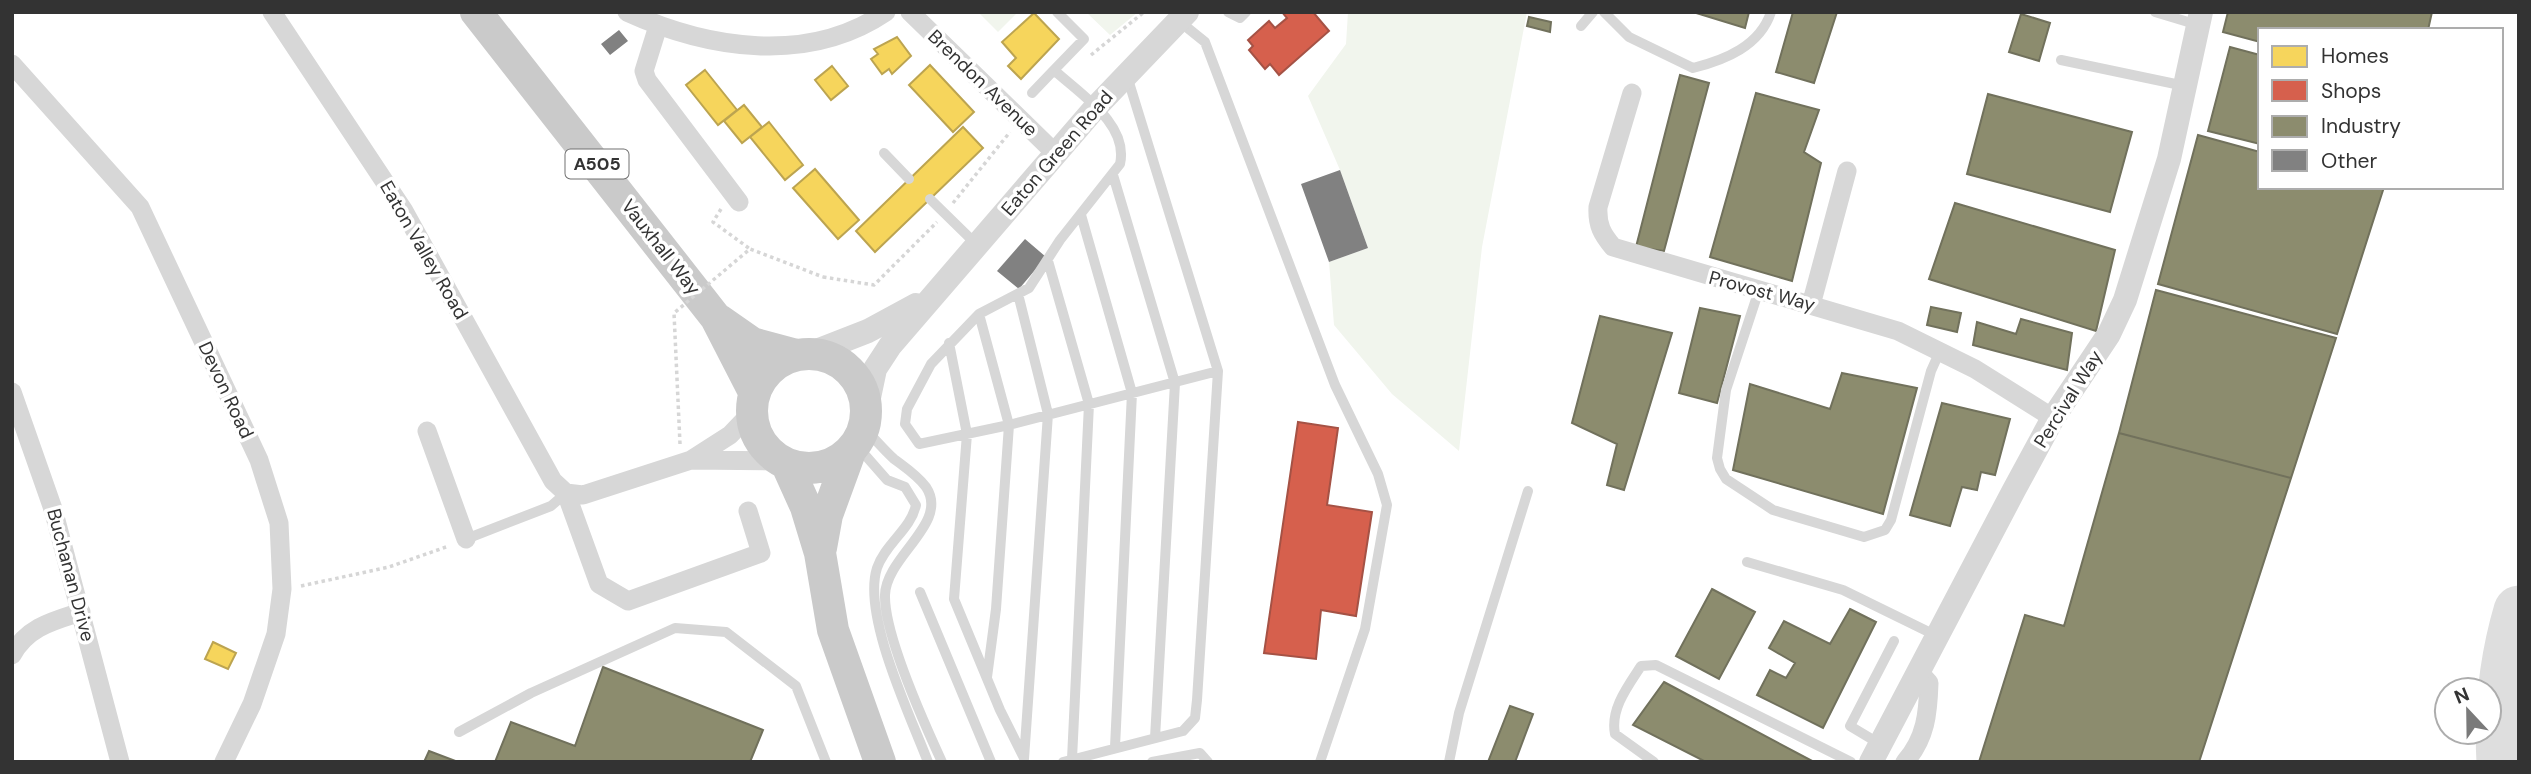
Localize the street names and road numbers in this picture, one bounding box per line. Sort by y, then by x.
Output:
street label: Brendon Avenue [923,24,1043,142]
street label: Eaton Green Road [996,85,1118,221]
road number: A505 [566,149,628,178]
street label: Eaton Valley Road [374,176,474,324]
street label: Vauxhall Way [616,194,707,300]
street label: Provost Way [1706,265,1818,317]
street label: Devon Road [193,337,259,443]
street label: Percival Way [2028,345,2108,453]
street label: Buchanan Drive [41,506,101,644]

